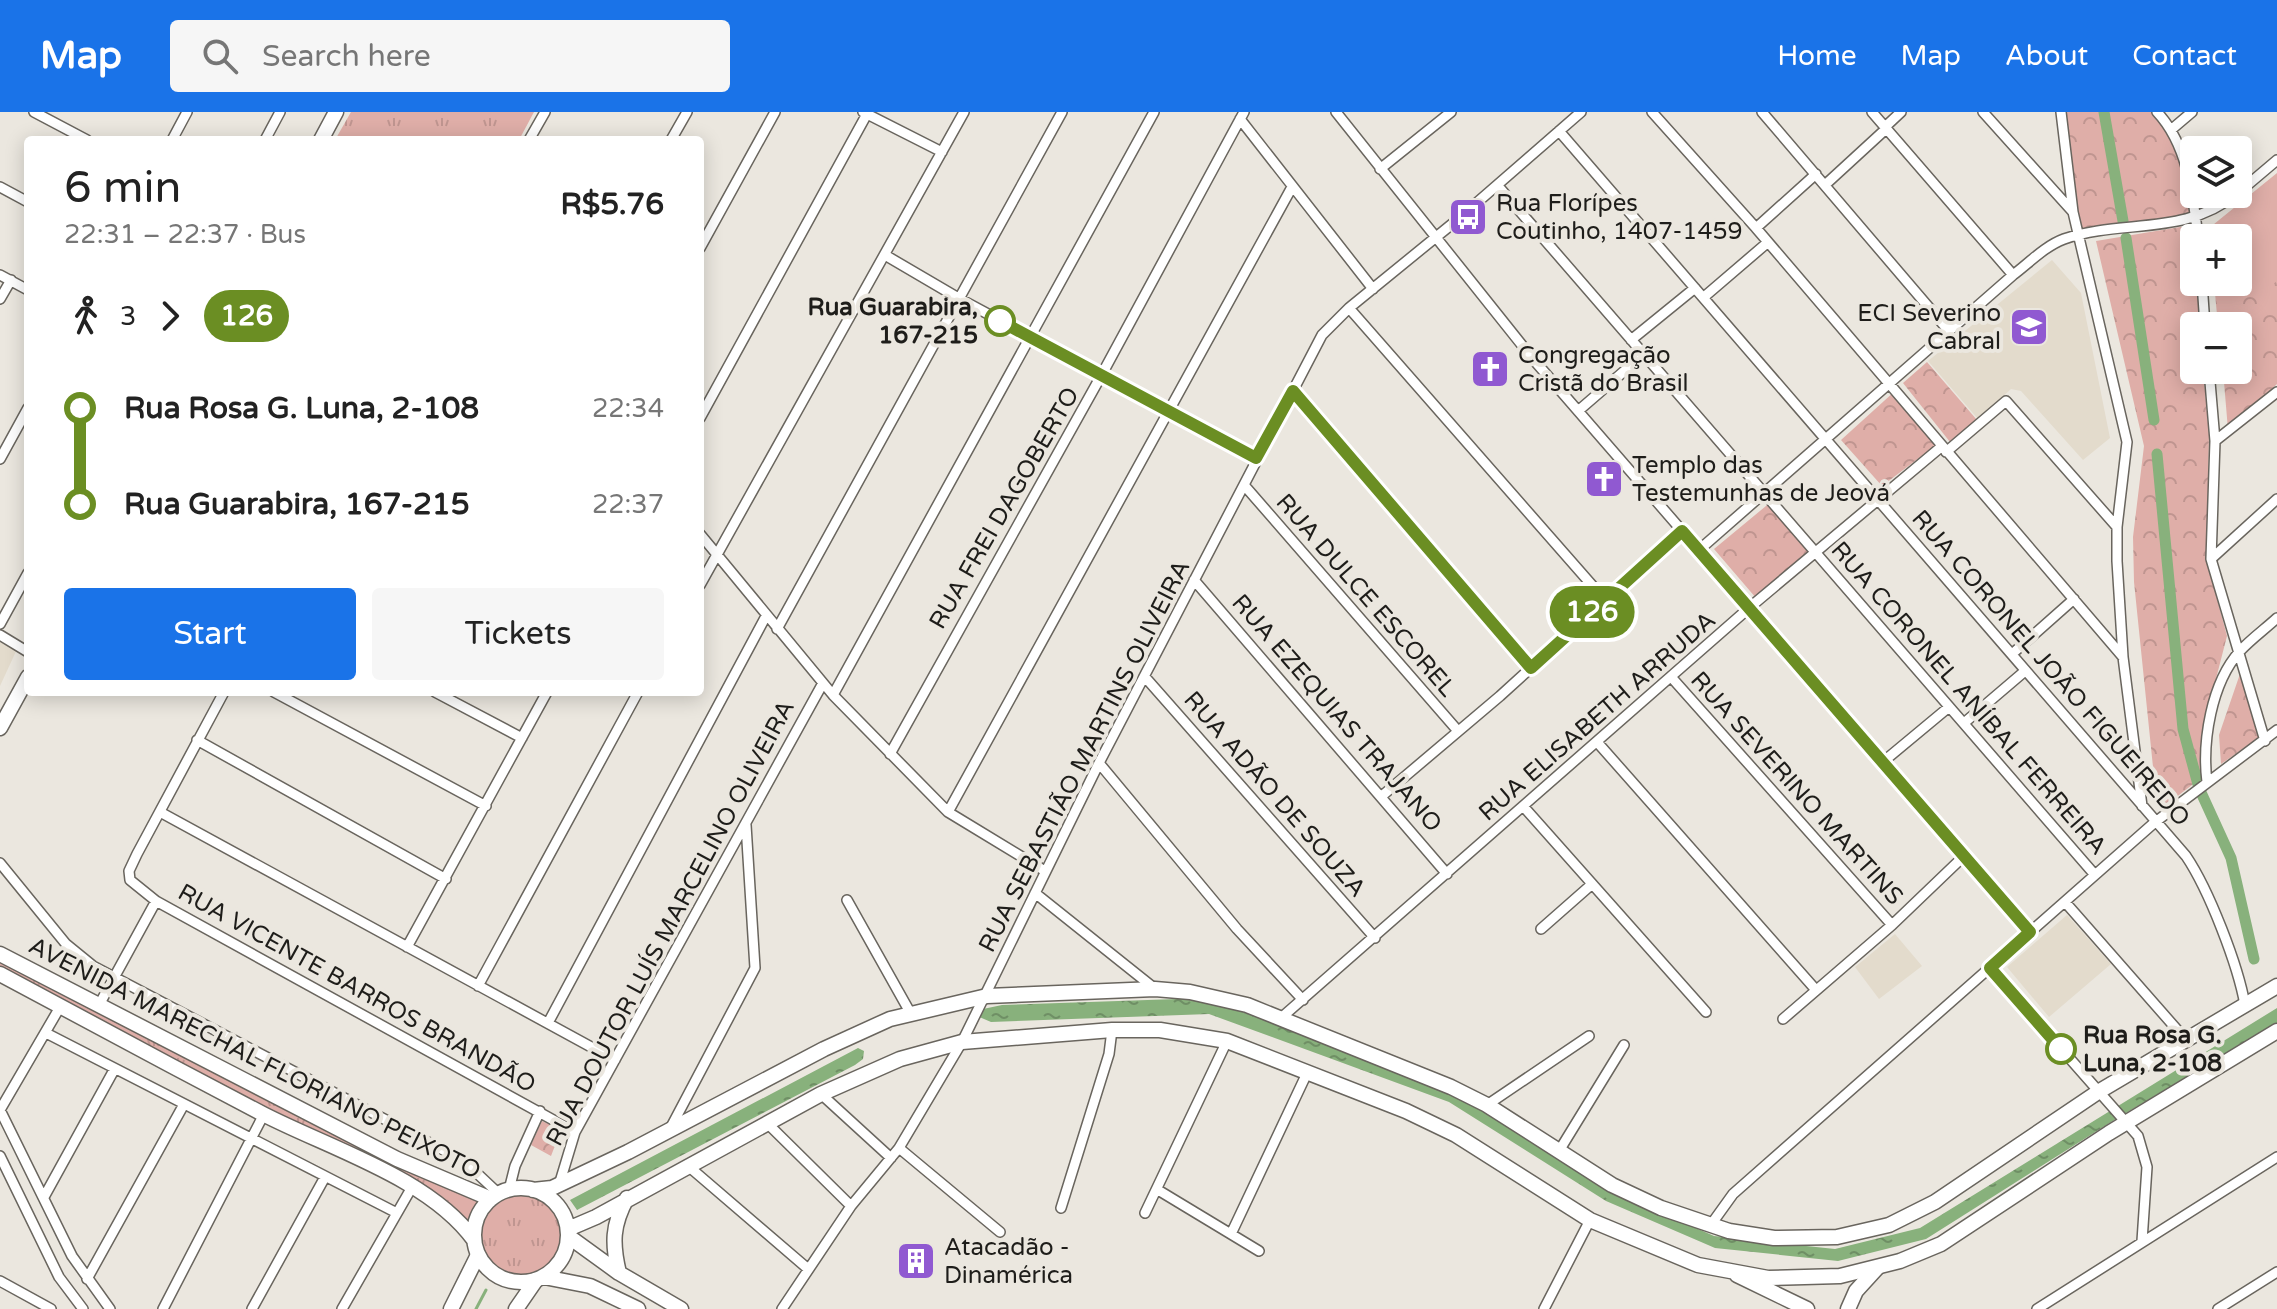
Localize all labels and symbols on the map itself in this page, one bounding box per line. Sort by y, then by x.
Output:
place label: Rua Florípes Coutinho, 1407-1459 [1496,189,1743,246]
bus stop icon: Rua Florípes Coutinho, 1407-1459 [1447,196,1489,238]
place label: Rua Guarabira, 167-215 [808,293,978,350]
place label: ECI Severino Cabral [1857,299,2001,356]
marker: Rua Guarabira, 167-215 [985,306,1015,336]
school or university icon: ECI Severino Cabral [2008,306,2050,348]
place label: Congregação Cristã do Brasil [1518,341,1689,398]
church icon: Congregação Cristã do Brasil [1469,348,1511,390]
street label: RUA FREI DAGOBERTO [923,382,1086,634]
place label: Templo das Testemunhas de Jeová [1632,451,1890,508]
church icon: Templo das Testemunhas de Jeová [1583,458,1625,500]
street label: RUA DULCE ESCOREL [1270,488,1462,703]
street label: RUA CORONEL JOÃO FIGUEIREDO [1905,504,2196,832]
street label: RUA CORONEL ANÍBAL FERREIRA [1825,535,2113,861]
street label: RUA SEBASTIÃO MARTINS OLIVEIRA [973,555,1196,957]
line badge: 126 [1546,586,1638,638]
street label: RUA EZEQUIAS TRAJANO [1225,588,1448,838]
street label: RUA ELISABETH ARRUDA [1473,606,1722,827]
street label: RUA SEVERINO MARTINS [1684,666,1909,911]
street label: RUA ADÃO DE SOUZA [1177,686,1372,903]
street label: RUA DOUTOR LUÍS MARCELINO OLIVEIRA [539,695,801,1151]
street label: RUA VICENTE BARROS BRANDÃO [173,878,541,1099]
street label: AVENIDA MARECHAL FLORIANO PEIXOTO [24,931,486,1186]
place label: Rua Rosa G. Luna, 2-108 [2083,1021,2222,1078]
marker: Rua Rosa G. Luna, 2-108 [2046,1034,2076,1064]
place label: Atacadão - Dinamérica [944,1233,1073,1290]
building icon: Atacadão - Dinamérica [895,1240,937,1282]

